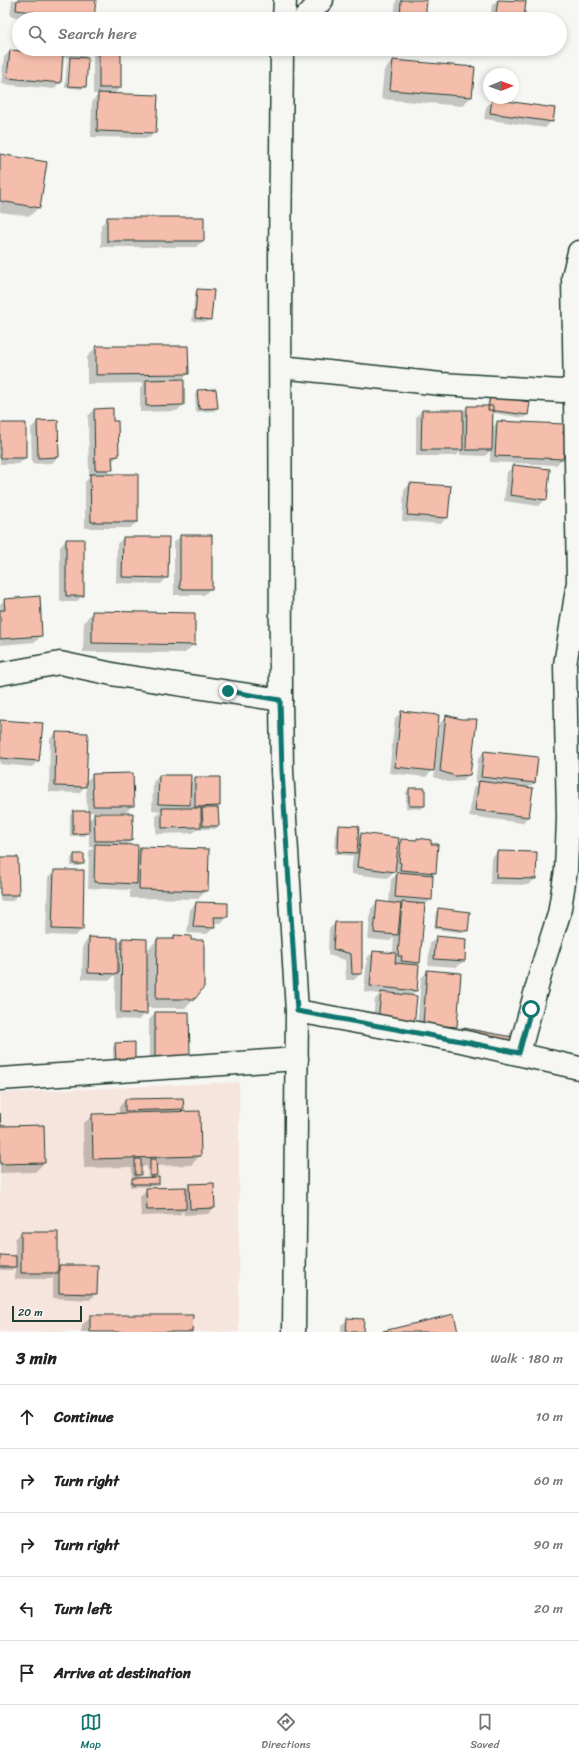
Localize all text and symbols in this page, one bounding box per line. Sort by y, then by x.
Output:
search box [12,12,567,56]
text: Search here [58,21,137,47]
icon: search [26,23,48,45]
north arrow [483,68,519,104]
route end [219,682,237,700]
route start [522,1000,540,1018]
text: 20 m [18,1303,43,1322]
scale bar [12,1304,82,1323]
text: 3 min [16,1343,57,1373]
text: Walk · 180 m [491,1347,563,1370]
text: Continue [54,1404,114,1430]
text: 10 m [536,1405,563,1428]
icon: ahead [16,1406,38,1428]
text: Turn right [54,1468,119,1494]
text: 60 m [534,1469,563,1492]
icon: right [16,1470,38,1492]
text: Turn right [54,1532,119,1558]
text: 90 m [533,1533,563,1556]
icon: right [16,1534,38,1556]
text: Turn left [54,1596,112,1622]
text: 20 m [534,1597,563,1620]
icon: left [16,1598,38,1620]
text: Arrive at destination [54,1660,191,1686]
icon: arrive [16,1662,38,1684]
tab: Map [80,1711,102,1754]
tab: Directions [261,1711,311,1754]
tab: Saved [470,1711,499,1754]

